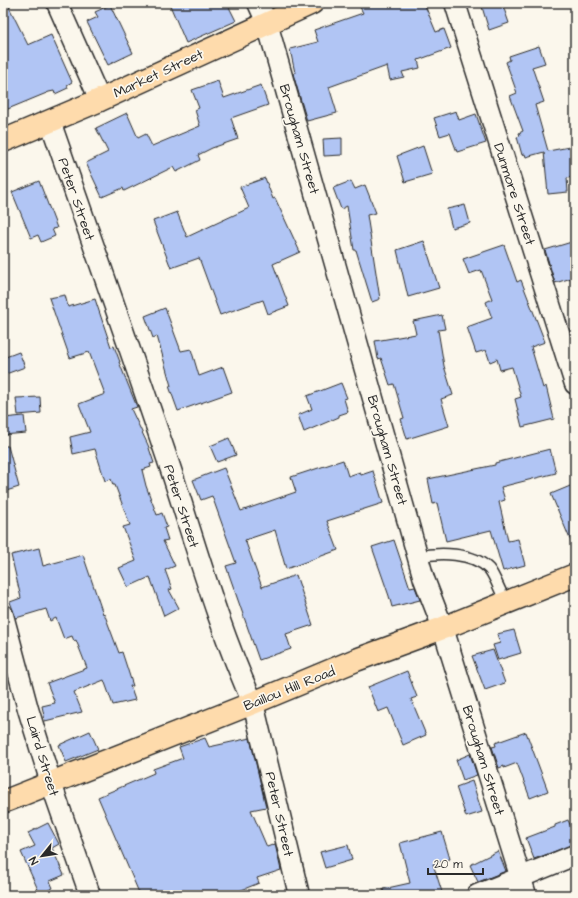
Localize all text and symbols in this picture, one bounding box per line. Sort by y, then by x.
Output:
street label: Market Street [110,44,207,103]
street label: Brougham Street [274,82,324,197]
street label: Dunmore Street [488,141,540,248]
street label: Peter Street [53,155,100,244]
street label: Brougham Street [362,393,412,508]
street label: Peter Street [158,462,204,551]
street label: Baillou Hill Road [241,661,338,716]
street label: Brougham Street [457,703,509,818]
street label: Laird Street [20,714,64,799]
street label: Peter Street [260,770,299,859]
north arrow [22,836,62,876]
scale bar [428,850,483,876]
text: N [26,854,42,867]
text: 20 m [434,856,463,873]

